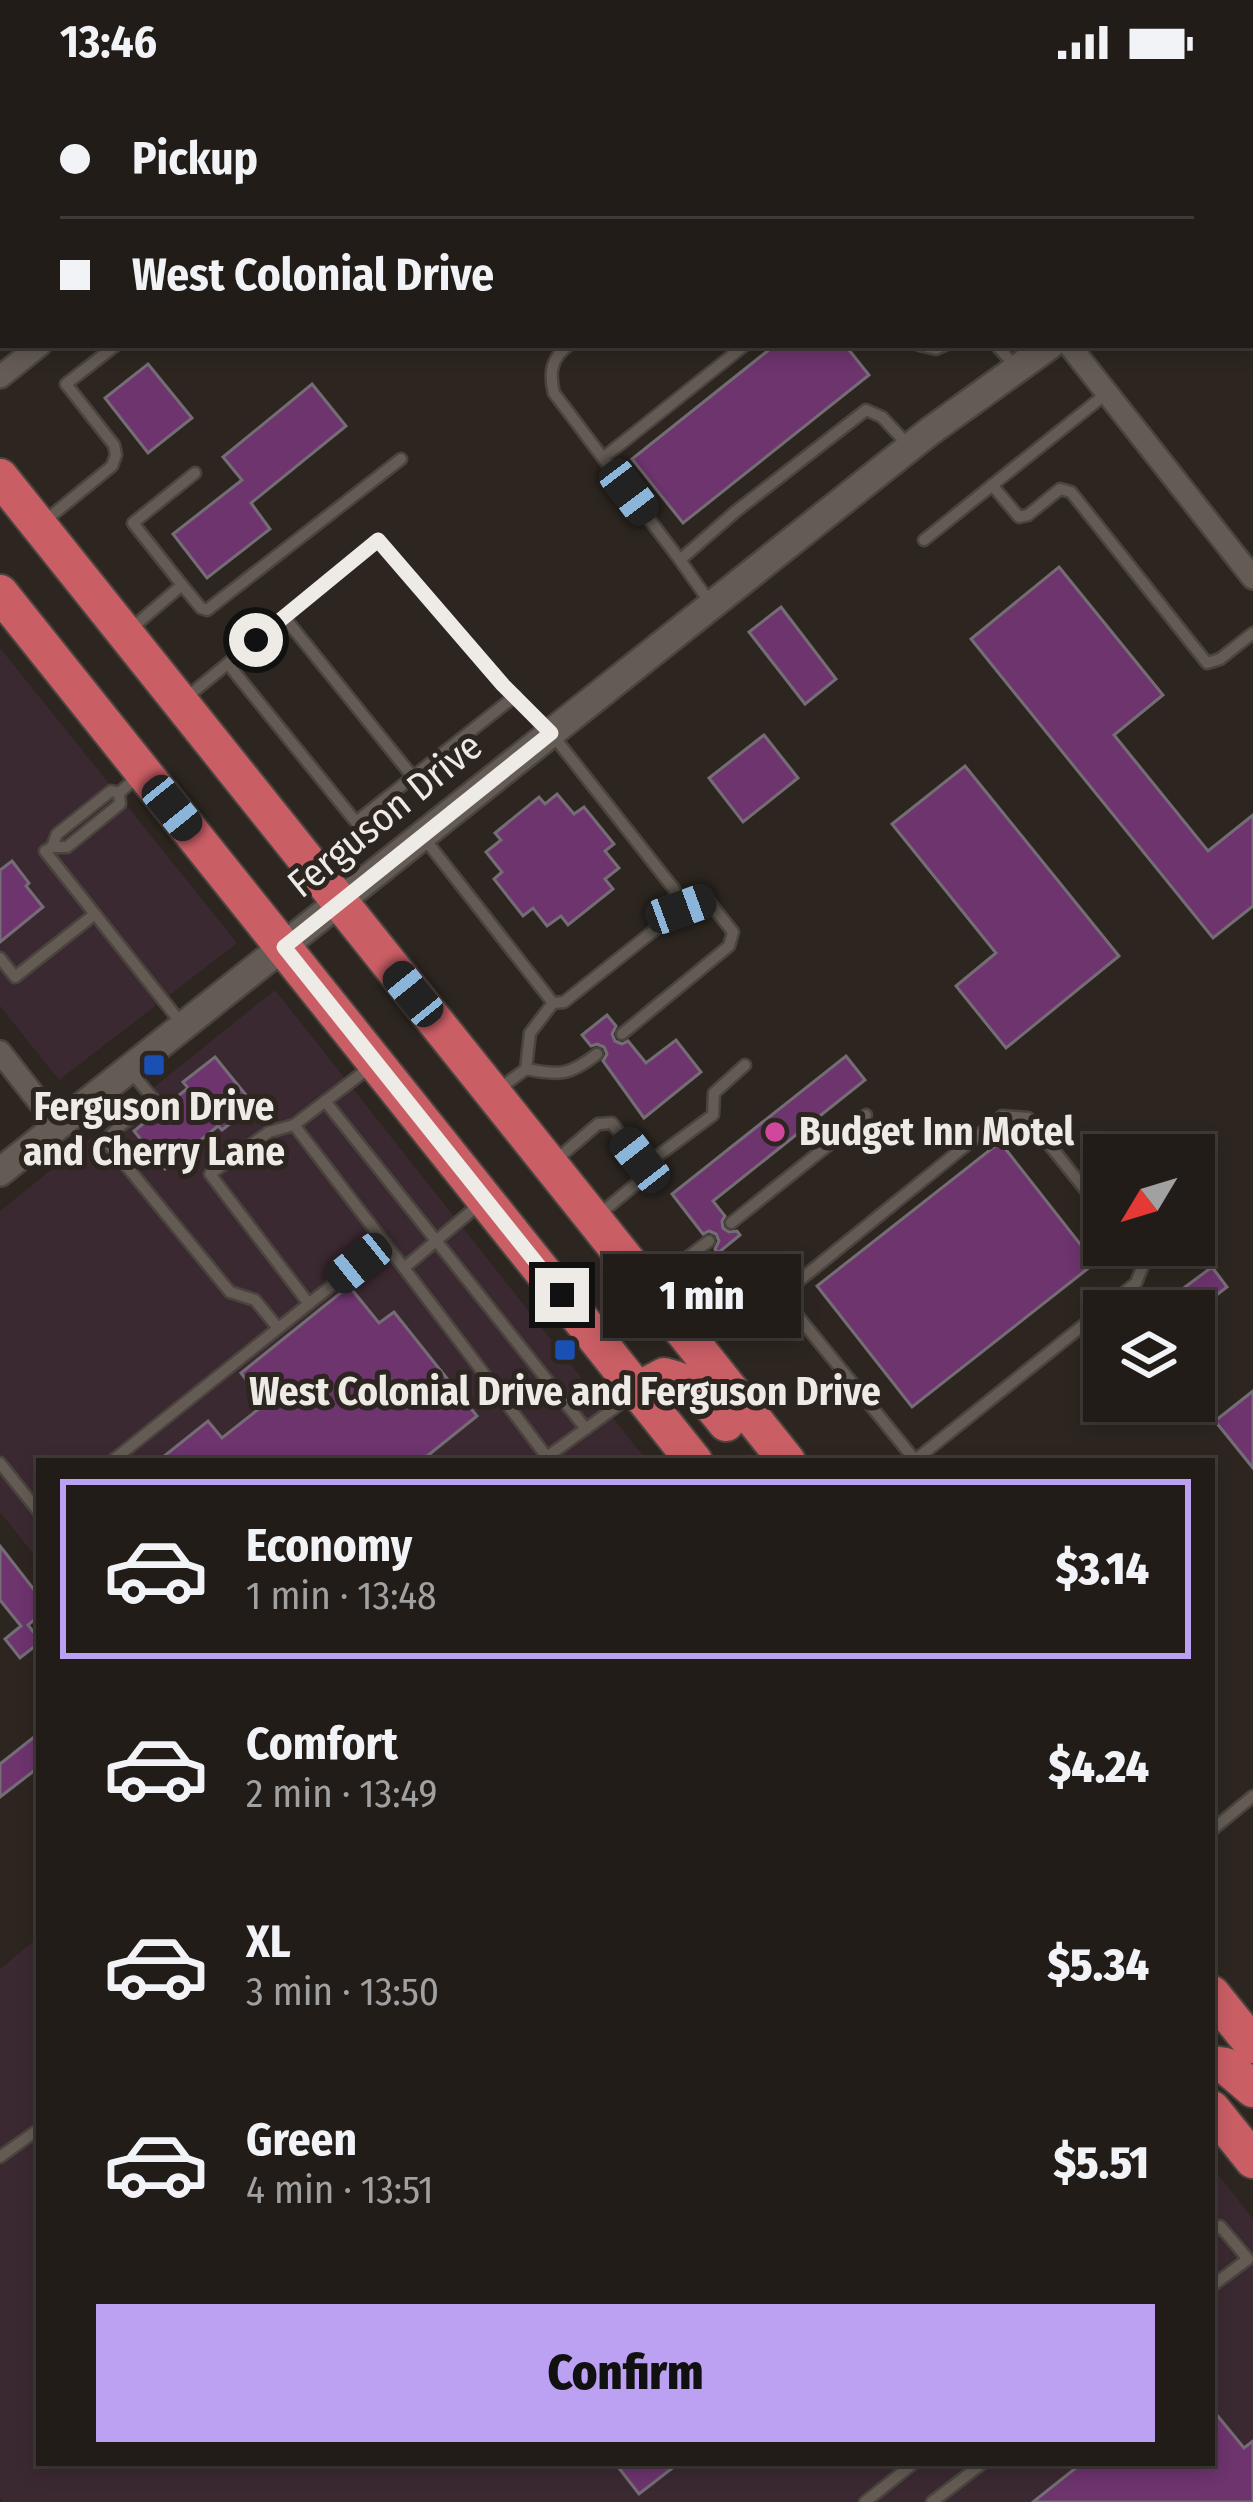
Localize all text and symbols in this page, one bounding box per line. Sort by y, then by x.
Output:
text: 13:46 [60,15,157,69]
text: Pickup [132,132,258,186]
text: West Colonial Drive [132,248,494,302]
car [593,452,665,532]
route start [229,613,283,667]
street label: Ferguson Drive [279,723,491,907]
car [135,769,209,847]
car [641,880,721,938]
car [376,955,450,1033]
marker: Ferguson Drive and Cherry Lane [141,1052,167,1078]
place label: Ferguson Drive and Cherry Lane [23,1084,285,1175]
place label: Budget Inn Motel [799,1109,1075,1155]
marker: Budget Inn Motel [762,1119,788,1145]
car [604,1121,676,1199]
north arrow [1083,1134,1215,1266]
map controls [1083,1134,1215,1422]
car [320,1226,398,1300]
callout: 1 min [604,1253,802,1337]
route end [535,1268,589,1322]
text: 1 min [660,1273,744,1319]
button: layers [1083,1290,1215,1422]
marker: West Colonial Drive and Ferguson Drive [552,1337,578,1363]
place label: West Colonial Drive and Ferguson Drive [249,1369,881,1415]
icon: car [102,1515,210,1623]
text: Economy [246,1519,412,1573]
text: $3.14 [1056,1542,1149,1596]
text: 1 min · 13:48 [246,1573,437,1619]
icon: car [102,1713,210,1821]
text: Comfort [246,1717,398,1771]
text: $4.24 [1048,1740,1149,1794]
text: 2 min · 13:49 [246,1771,437,1817]
icon: car [102,1911,210,2019]
text: XL [246,1915,291,1969]
text: $5.34 [1047,1938,1149,1992]
text: 3 min · 13:50 [246,1969,439,2015]
icon: car [102,2109,210,2217]
text: Green [246,2113,357,2167]
text: $5.51 [1053,2136,1149,2190]
text: 4 min · 13:51 [246,2167,433,2213]
button: Confirm [96,2304,1155,2442]

